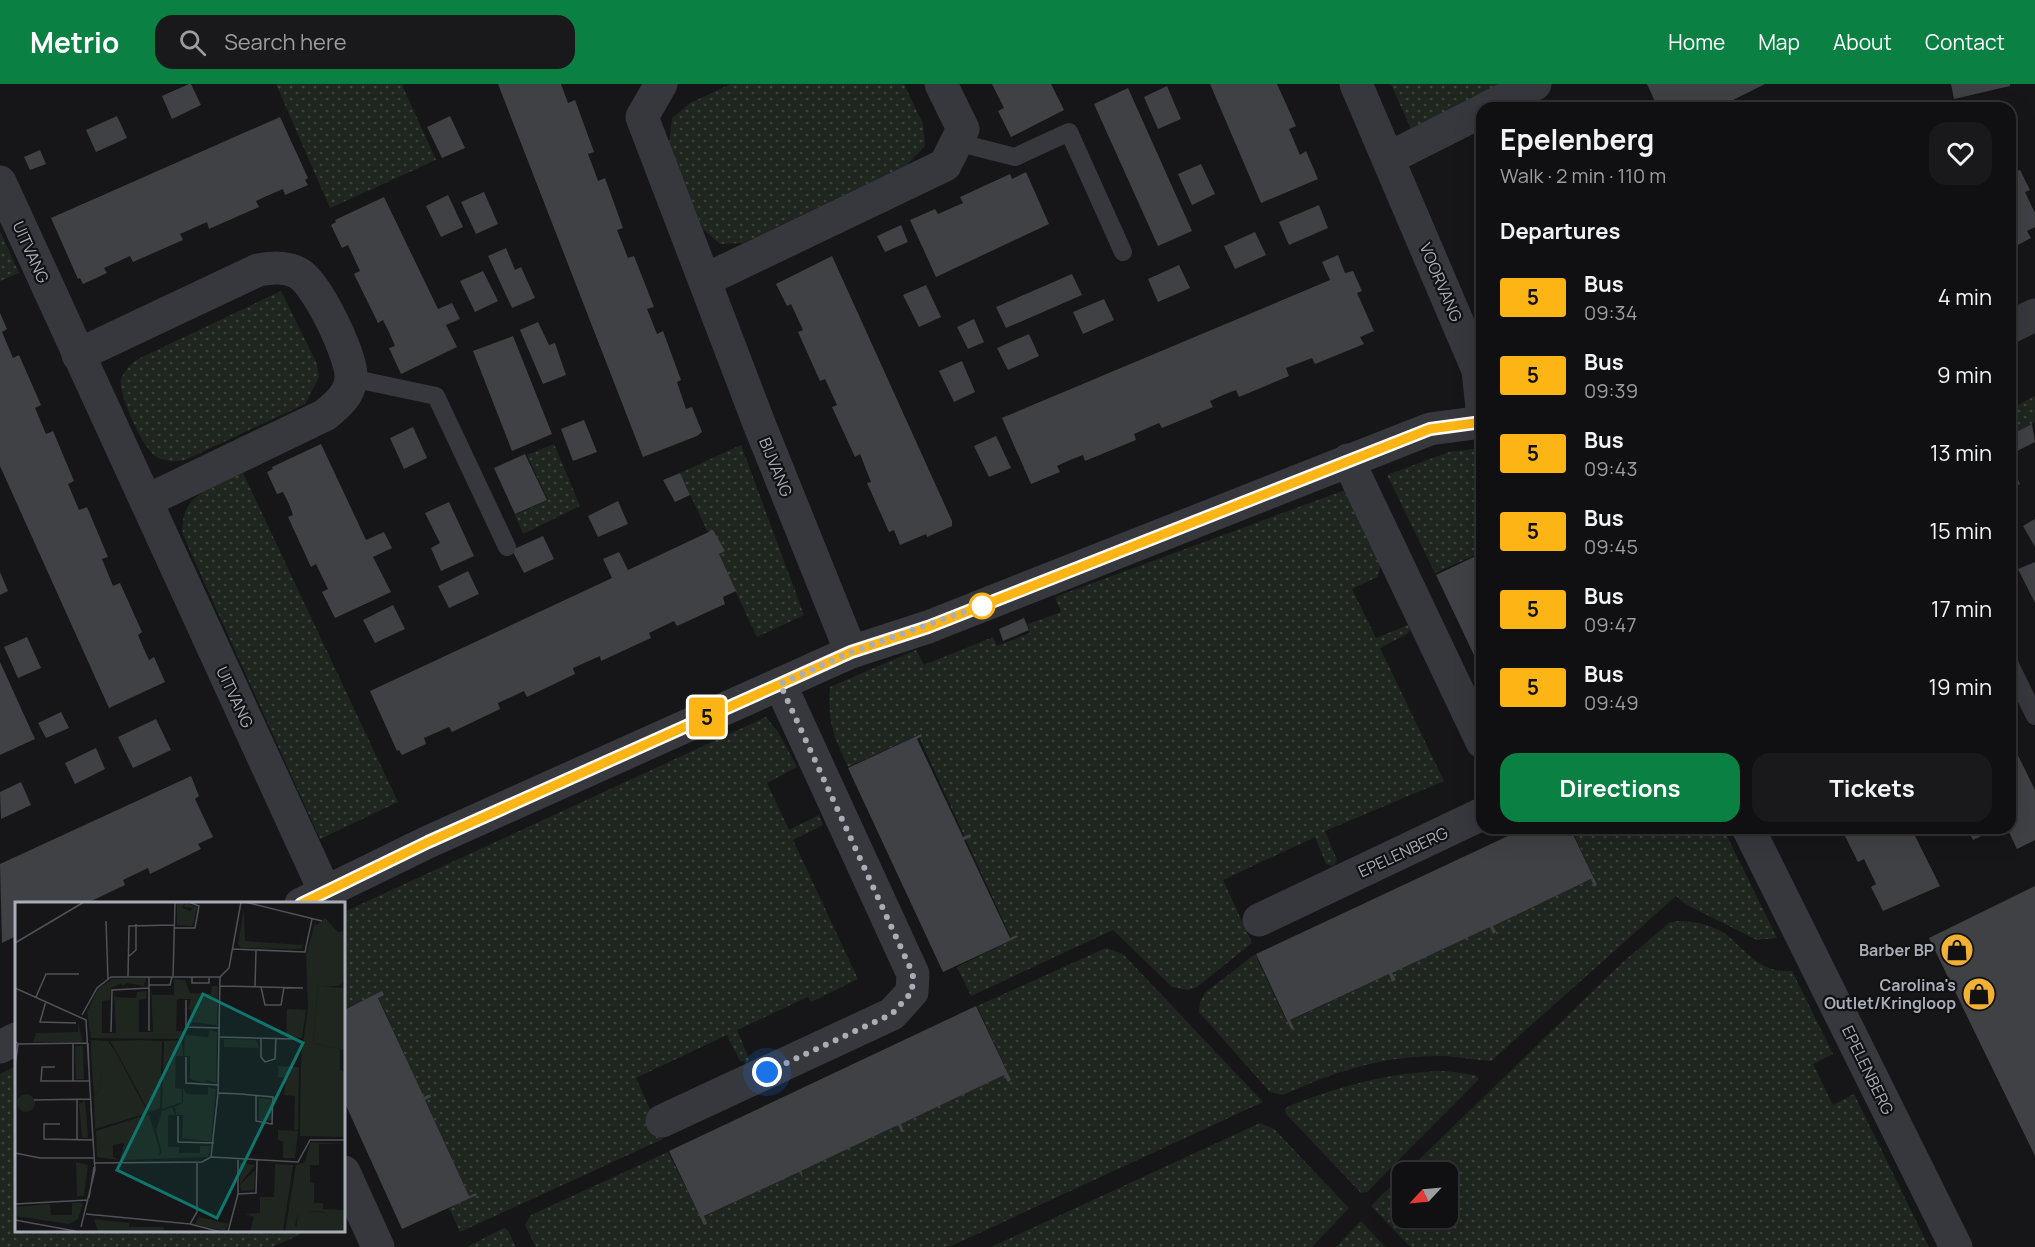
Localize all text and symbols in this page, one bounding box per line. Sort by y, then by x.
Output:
search box [155,15,575,69]
text: Metrio [30,23,119,61]
icon: search [176,26,209,59]
text: Search here [224,27,347,57]
text: Home [1668,28,1725,56]
text: Map [1758,28,1800,56]
text: About [1833,28,1892,56]
text: Contact [1925,28,2005,56]
text: Epelenberg [1500,120,1654,158]
button: heart [1929,122,1992,185]
text: Walk · 2 min · 110 m [1500,162,1666,189]
text: Departures [1500,216,1620,246]
street label: UITVANG [8,218,54,286]
street label: VOORVANG [1415,239,1467,325]
text: Bus [1584,269,1624,299]
text: 4 min [1938,282,1992,312]
text: 5 [1527,283,1539,311]
text: 09:34 [1584,299,1637,326]
text: Bus [1584,347,1624,377]
text: 9 min [1937,360,1992,390]
text: 5 [1527,361,1539,389]
text: 09:39 [1584,377,1638,404]
text: Bus [1584,425,1624,455]
street label: BIJVANG [754,434,798,500]
text: 13 min [1930,438,1992,468]
text: 5 [1527,439,1539,467]
text: 09:43 [1584,455,1637,482]
text: Bus [1584,503,1624,533]
text: 15 min [1929,516,1992,546]
text: 5 [1527,517,1539,545]
text: 09:45 [1584,533,1638,560]
text: Bus [1584,581,1624,611]
unlabelled marker [969,593,995,619]
text: 17 min [1931,594,1992,624]
text: 5 [1527,595,1539,623]
text: 09:47 [1584,611,1636,638]
text: Bus [1584,659,1624,689]
street label: UITVANG [211,663,259,731]
text: 19 min [1929,672,1992,702]
text: 5 [1527,673,1539,701]
text: 09:49 [1584,689,1639,716]
line badge: 5 [688,698,726,736]
text: 5 [701,703,713,731]
button: Directions [1500,753,1740,822]
button: Tickets [1752,753,1992,822]
street label: EPELENBERG [1355,822,1451,882]
inset map [15,902,345,1232]
shop icon: Barber BP [1939,932,1975,968]
place label: Barber BP [1859,939,1934,961]
place label: Carolina's Outlet/Kringloop [1824,974,1956,1014]
shop icon: Carolina's Outlet/Kringloop [1961,976,1997,1012]
street label: EPELENBERG [1837,1022,1899,1118]
your location [752,1057,782,1087]
north arrow [1392,1162,1458,1228]
map controls [1392,1162,1458,1228]

